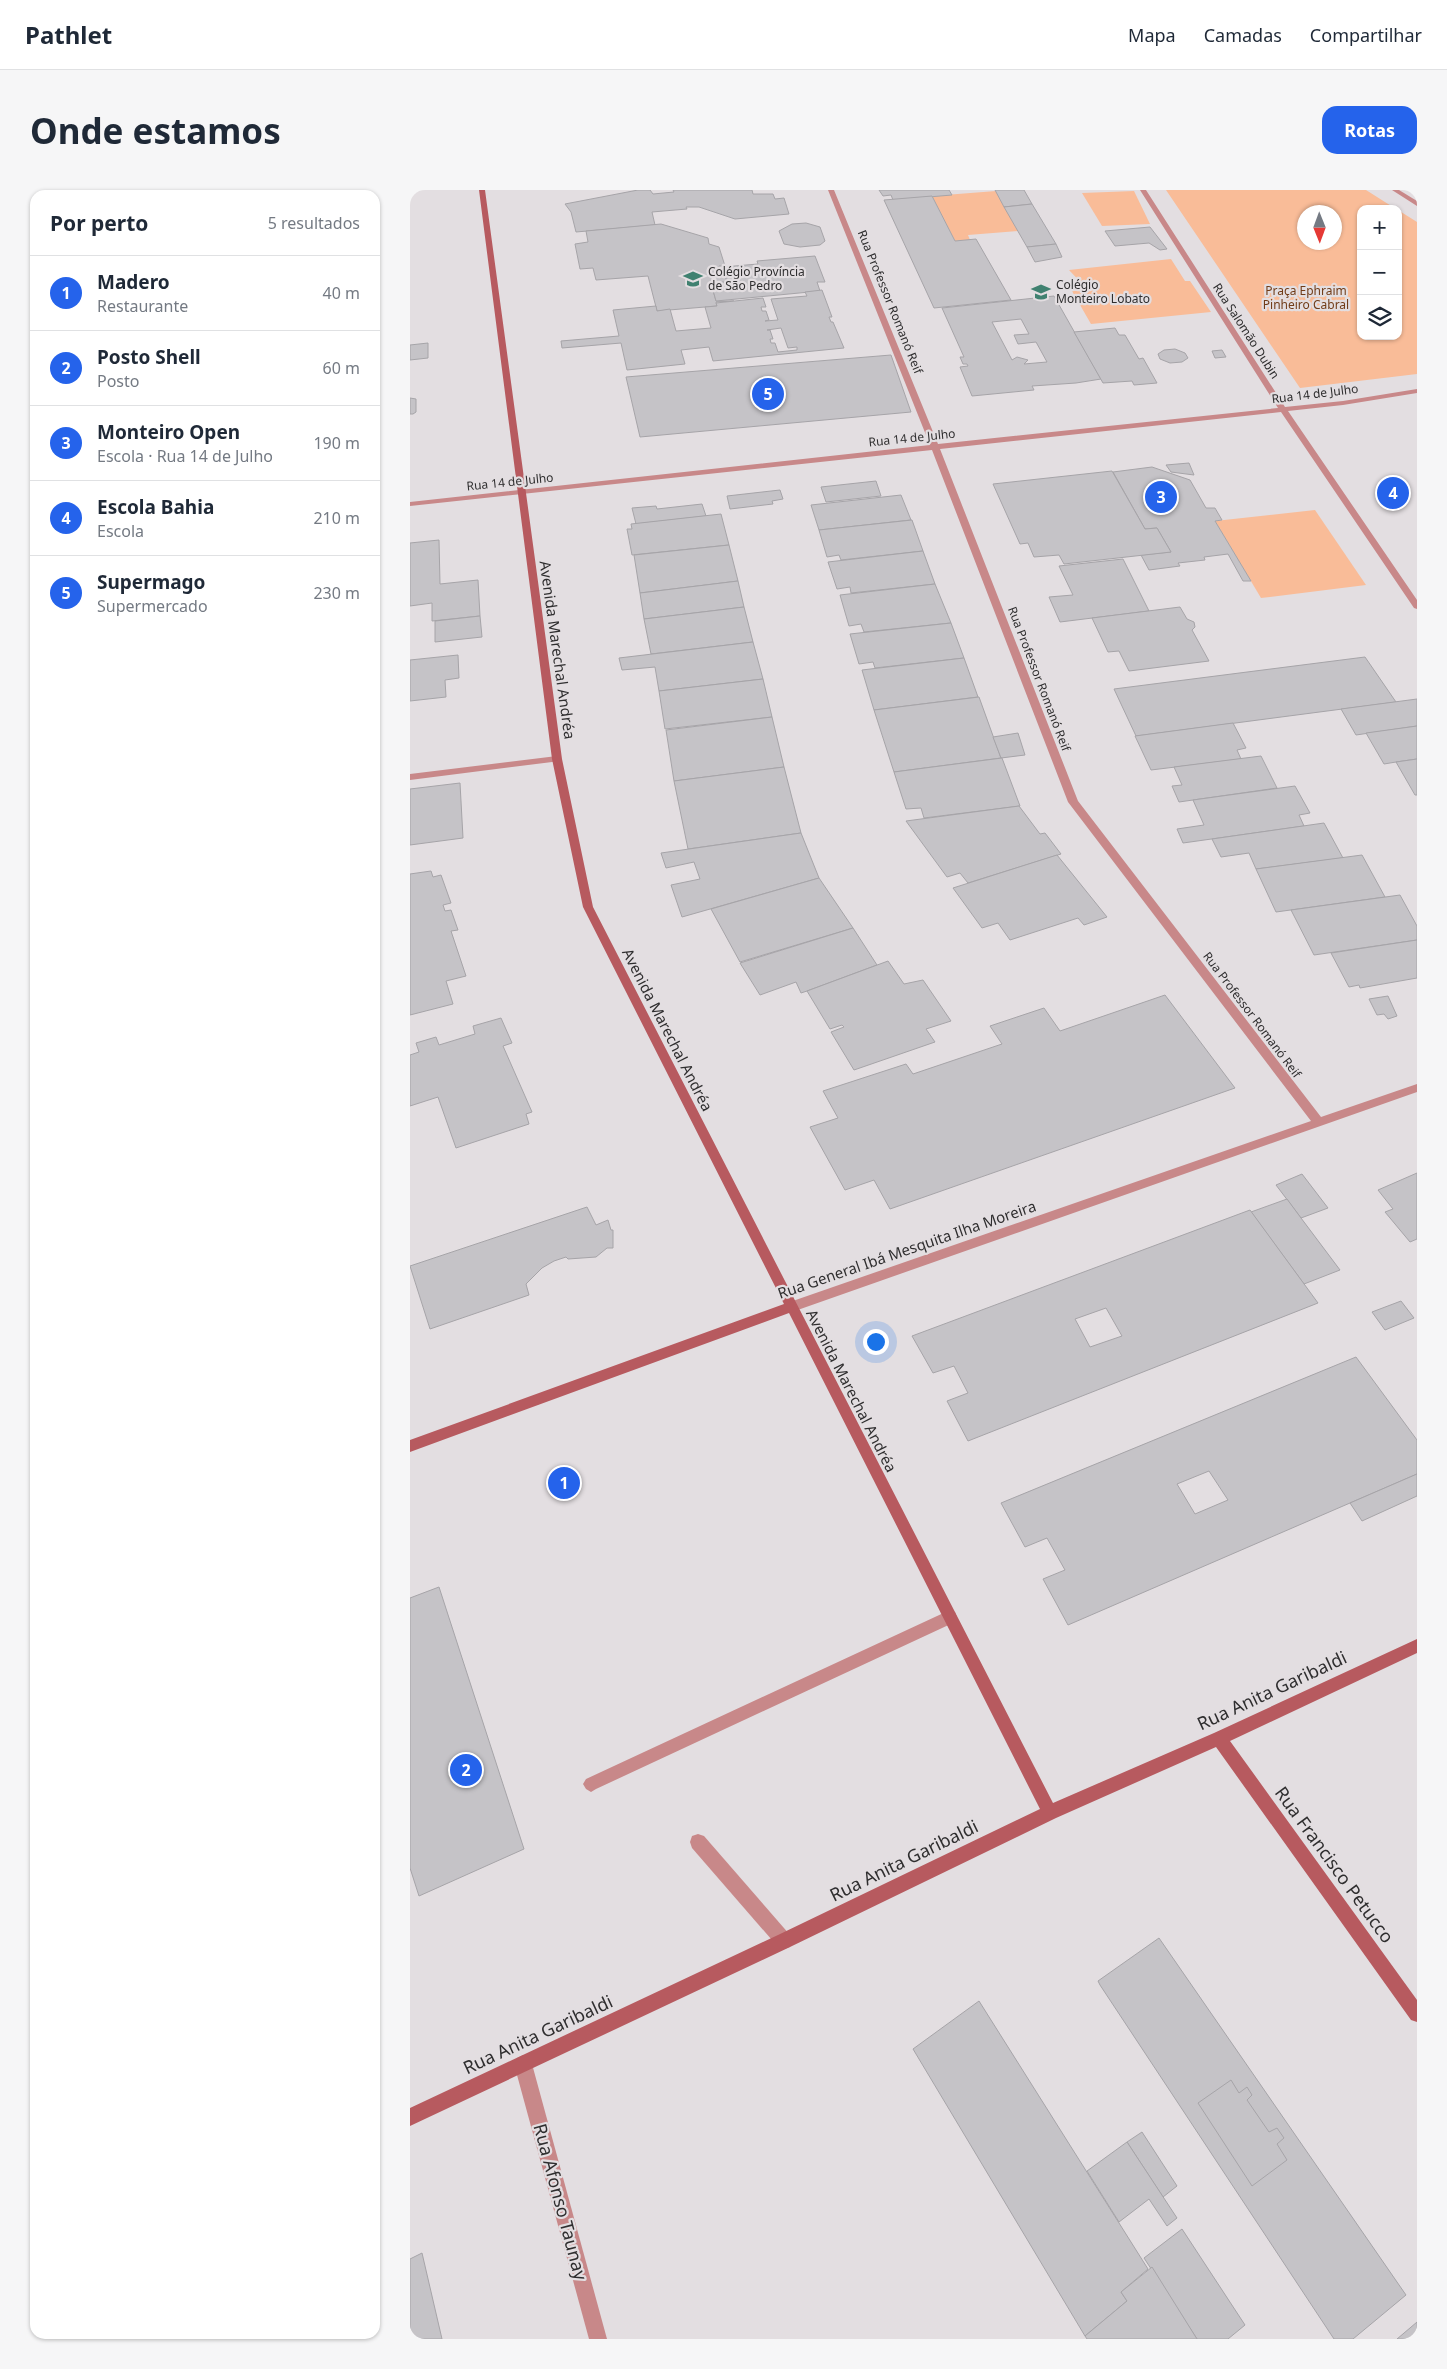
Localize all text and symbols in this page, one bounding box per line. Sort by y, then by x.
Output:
text: Pathlet [25,18,112,51]
text: Mapa [1128,23,1176,47]
text: Camadas [1204,23,1282,47]
text: Compartilhar [1310,23,1422,47]
button: Rotas [1322,106,1417,154]
text: Onde estamos [30,107,281,154]
north arrow [1297,205,1342,250]
map controls [1357,205,1402,340]
button: + [1357,205,1402,250]
text: Por perto [50,209,148,237]
text: 5 resultados [268,212,360,234]
street label: Rua Professor Romanó Reif [854,227,927,377]
button: − [1357,250,1402,295]
place label: Colégio Província de São Pedro [708,263,805,294]
school or university icon: Colégio Província de São Pedro [682,268,704,290]
text: Madero [97,269,170,295]
place label: Colégio Monteiro Lobato [1056,276,1150,307]
street label: Rua Salomão Dubin [1209,280,1284,382]
school or university icon: Colégio Monteiro Lobato [1030,281,1052,303]
text: 1 [61,282,71,304]
text: 40 m [323,282,360,304]
park label: Praça Ephraim Pinheiro Cabral [1263,282,1349,313]
text: Restaurante [97,295,188,317]
button: layers [1357,295,1402,340]
text: Posto Shell [97,344,201,370]
text: 2 [61,357,71,379]
text: 60 m [323,357,360,379]
text: Posto [97,370,139,392]
pin: 5 [752,375,784,413]
street label: Rua 14 de Julho [1271,380,1359,407]
text: Monteiro Open [97,419,240,445]
street label: Rua 14 de Julho [868,424,956,451]
text: 3 [61,432,71,454]
text: 190 m [313,432,360,454]
text: Escola · Rua 14 de Julho [97,445,273,467]
street label: Rua 14 de Julho [466,468,554,495]
pin: 4 [1377,474,1409,512]
pin: 3 [1145,478,1177,516]
text: Escola Bahia [97,494,214,520]
text: 4 [61,507,71,529]
text: 210 m [313,507,360,529]
text: Escola [97,520,144,542]
street label: Avenida Marechal Andréa [536,559,580,740]
text: Supermago [97,569,205,595]
text: 5 [61,582,71,604]
text: 230 m [313,582,360,604]
text: Supermercado [97,595,208,617]
street label: Rua Professor Romanó Reif [1004,604,1075,754]
street label: Avenida Marechal Andréa [618,945,718,1114]
street label: Rua Professor Romanó Reif [1199,948,1306,1082]
street label: Rua General Ibá Mesquita Ilha Moreira [775,1195,1038,1303]
street label: Avenida Marechal Andréa [802,1306,902,1475]
your location [863,1329,889,1355]
pin: 1 [548,1464,580,1502]
street label: Rua Anita Garibaldi [1193,1645,1350,1735]
pin: 2 [450,1751,482,1789]
street label: Rua Francisco Petucco [1270,1781,1400,1947]
street label: Rua Anita Garibaldi [825,1814,982,1906]
street label: Rua Anita Garibaldi [459,1989,616,2079]
street label: Rua Afonso Taunay [529,2121,594,2283]

